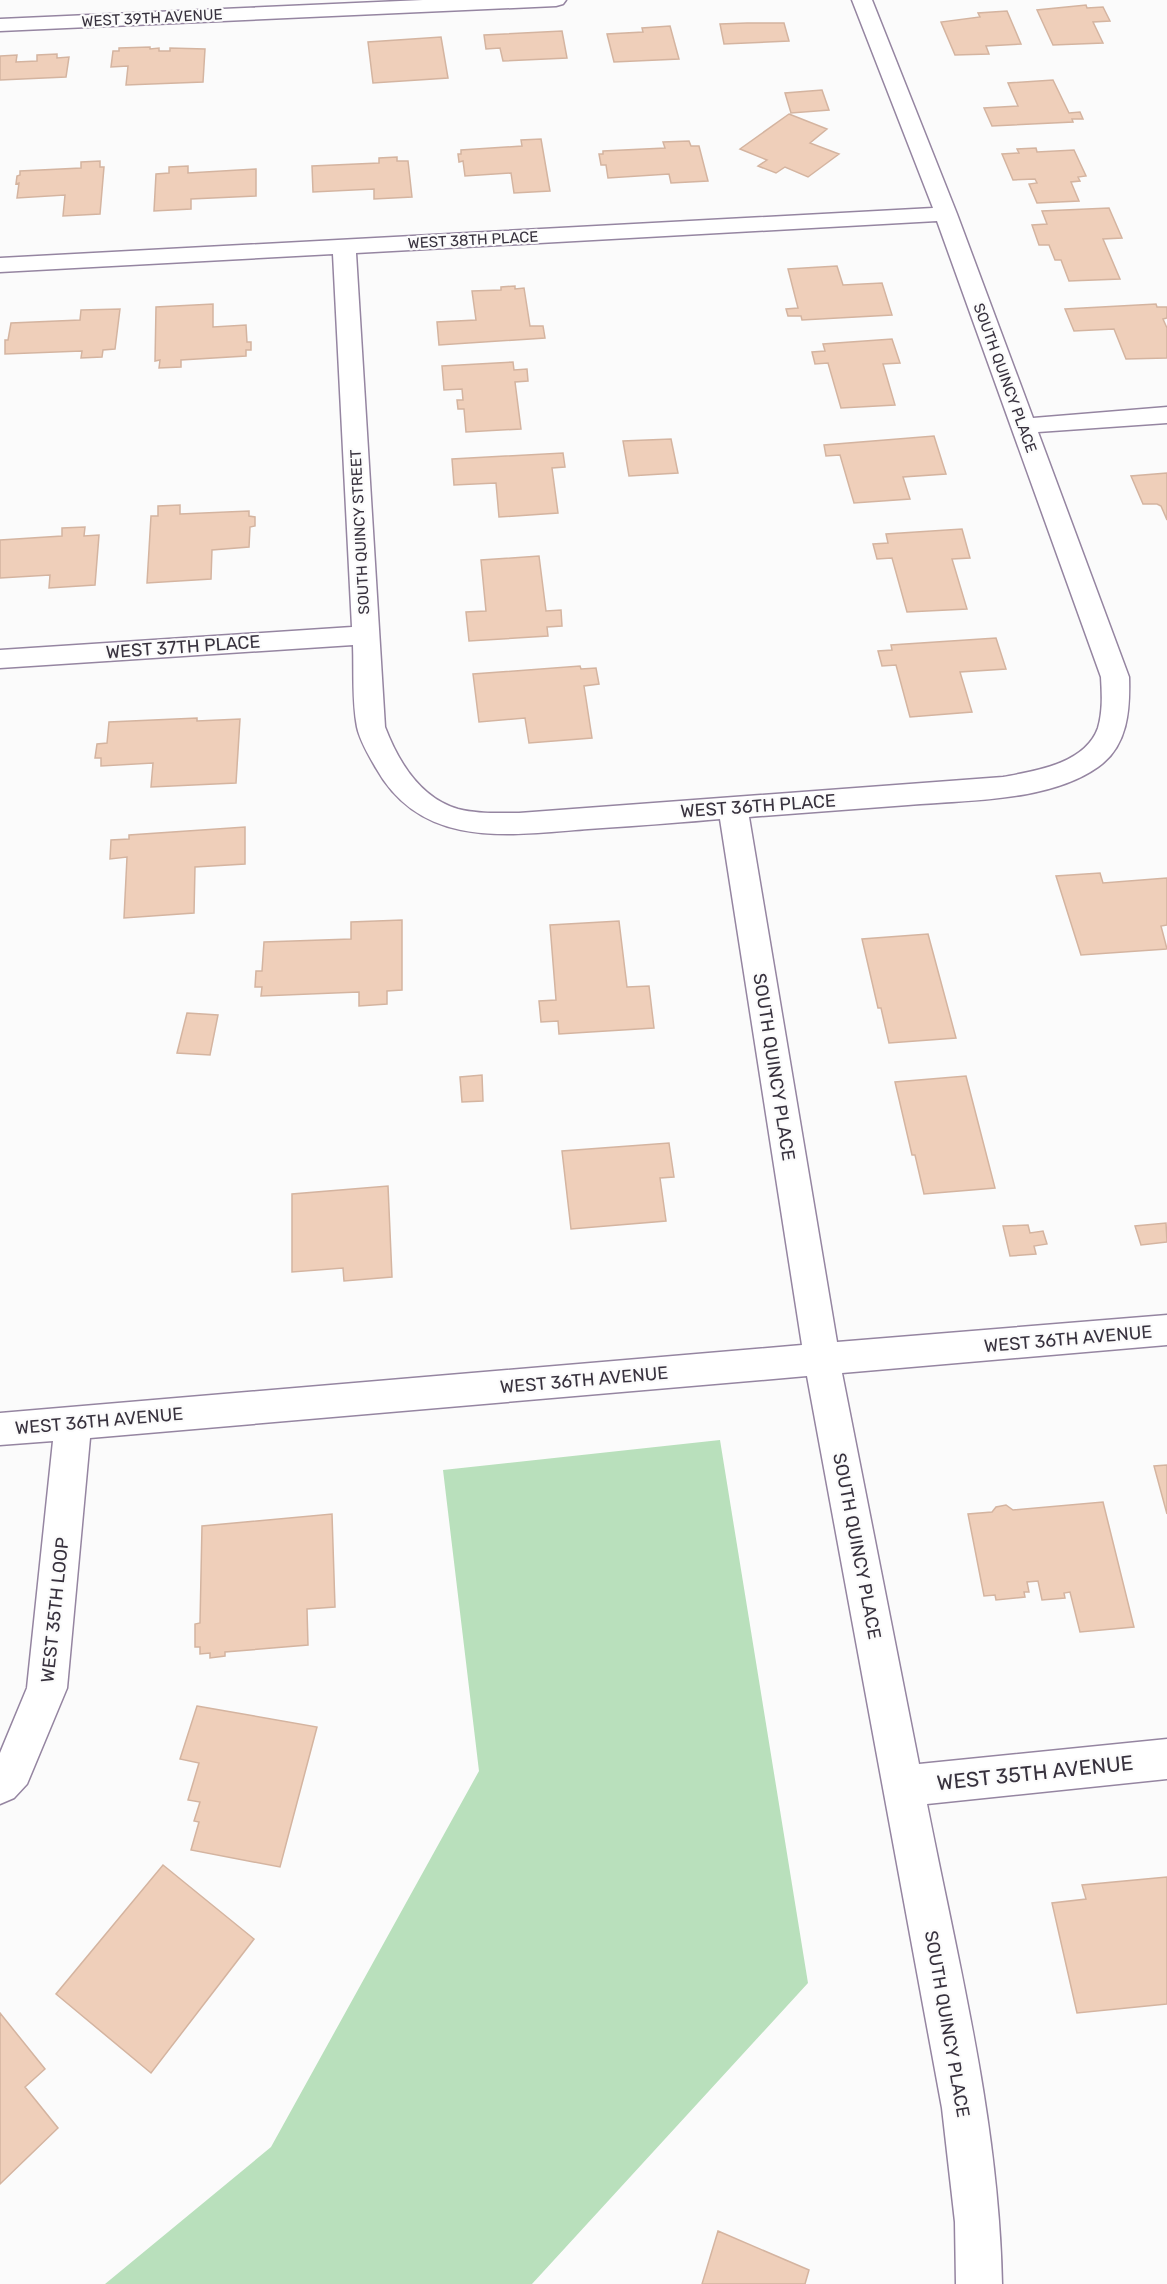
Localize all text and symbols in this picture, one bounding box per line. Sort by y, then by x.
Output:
street label: WEST 39TH AVENUE [81,5,223,31]
street label: WEST 38TH PLACE [407,228,539,252]
street label: SOUTH QUINCY PLACE [970,301,1040,455]
street label: SOUTH QUINCY STREET [347,449,373,615]
street label: WEST 37TH PLACE [105,631,261,663]
street label: WEST 36TH PLACE [680,790,836,822]
street label: SOUTH QUINCY PLACE [748,972,800,1162]
street label: WEST 36TH AVENUE [983,1321,1153,1357]
street label: WEST 36TH AVENUE [499,1362,669,1398]
street label: WEST 36TH AVENUE [14,1403,184,1439]
street label: SOUTH QUINCY PLACE [828,1451,886,1641]
street label: WEST 35TH LOOP [36,1536,74,1684]
street label: WEST 35TH AVENUE [935,1750,1135,1795]
street label: SOUTH QUINCY PLACE [920,1929,974,2119]

